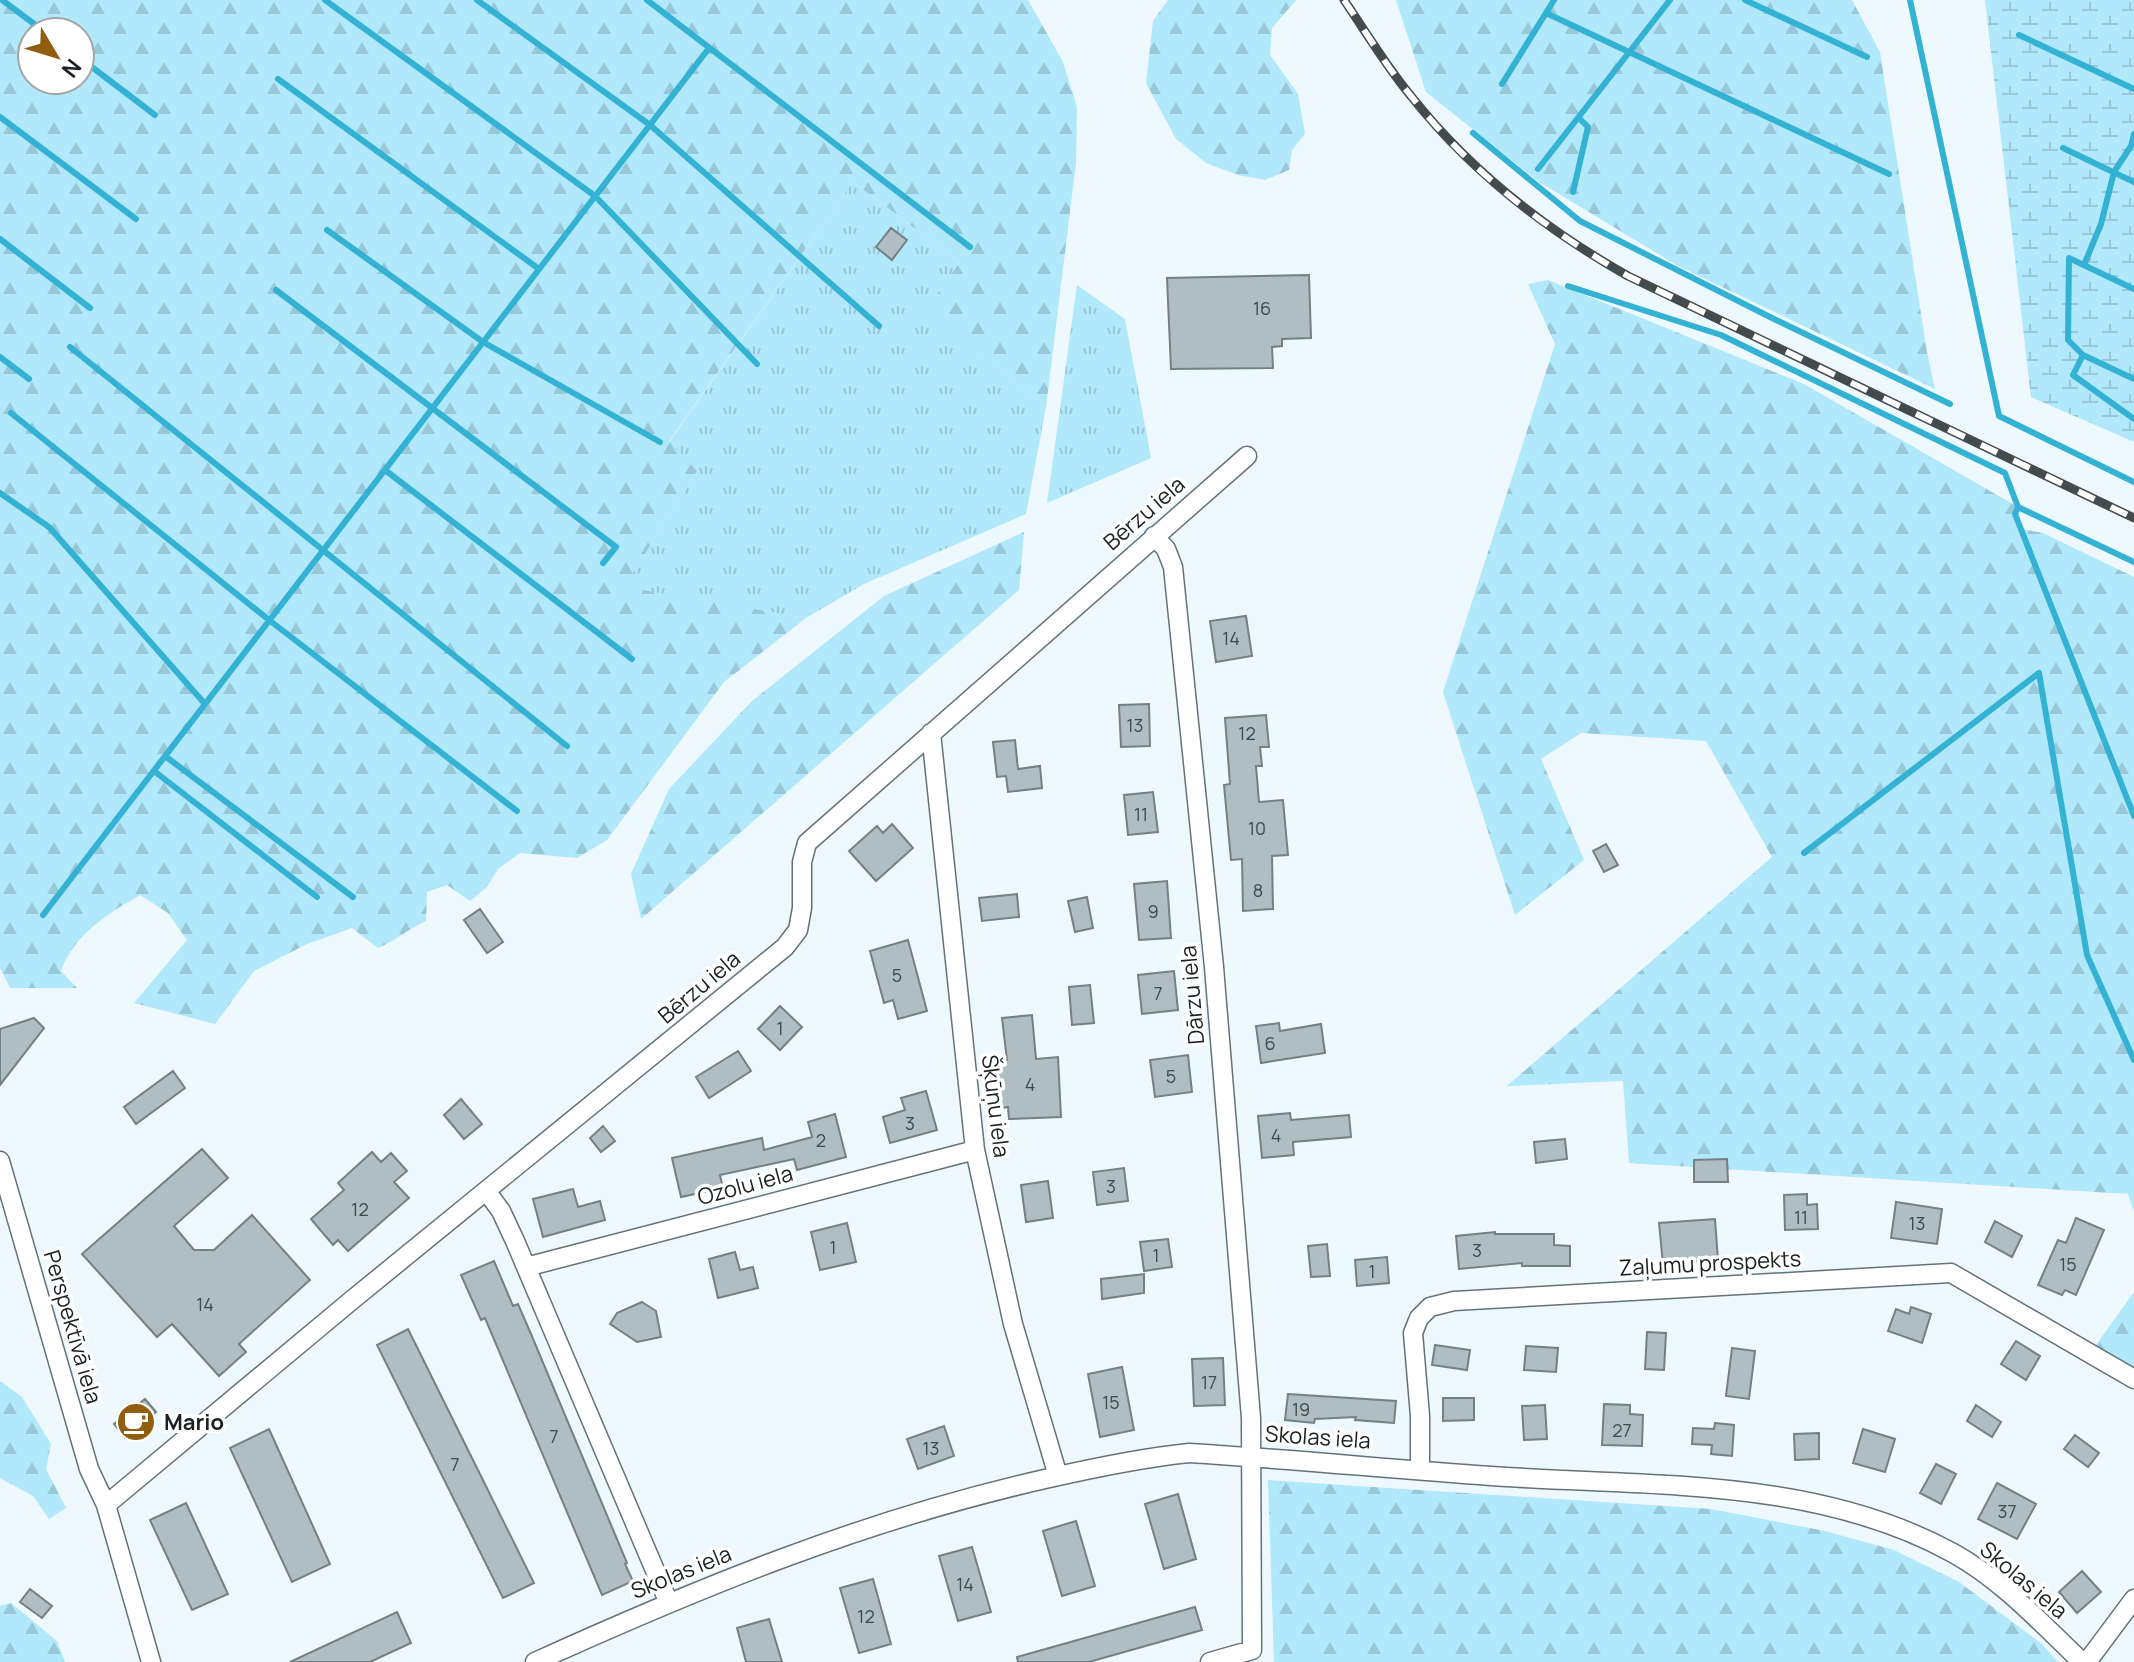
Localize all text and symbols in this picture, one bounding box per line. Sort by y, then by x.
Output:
north arrow [16,16,96,96]
text: N [55,53,88,84]
house number: 16 [1253,296,1271,320]
street label: Bērzu iela [1097,469,1191,557]
house number: 14 [1222,626,1240,650]
house number: 13 [1127,713,1143,737]
house number: 12 [1238,721,1256,745]
house number: 11 [1134,802,1148,826]
house number: 10 [1248,816,1266,840]
house number: 8 [1253,878,1263,902]
house number: 9 [1147,899,1159,923]
street label: Bērzu iela [652,944,746,1030]
street label: Dārzu iela [1173,944,1211,1046]
house number: 5 [892,963,902,987]
house number: 7 [1153,981,1163,1005]
house number: 1 [776,1016,784,1040]
house number: 6 [1264,1031,1276,1055]
street label: Šķūņu iela [975,1053,1017,1159]
house number: 5 [1166,1064,1176,1088]
house number: 4 [1025,1072,1035,1096]
house number: 3 [905,1111,915,1135]
house number: 4 [1271,1123,1281,1147]
house number: 2 [816,1128,826,1152]
street label: Ozolu iela [694,1158,796,1212]
house number: 3 [1106,1174,1116,1198]
house number: 12 [351,1197,369,1221]
house number: 11 [1794,1205,1808,1229]
house number: 13 [1909,1211,1925,1235]
house number: 1 [829,1235,837,1259]
house number: 3 [1472,1238,1482,1262]
house number: 1 [1152,1243,1160,1267]
street label: Zaļumu prospekts [1618,1243,1802,1283]
street label: Perspektīvā iela [37,1247,109,1407]
house number: 15 [2059,1252,2077,1276]
house number: 1 [1368,1259,1376,1283]
house number: 14 [196,1292,214,1316]
house number: 17 [1201,1370,1217,1394]
house number: 15 [1102,1390,1120,1414]
house number: 19 [1292,1397,1310,1421]
cafe icon: Mario [115,1401,157,1443]
place label: Mario [164,1407,224,1437]
street label: Skolas iela [1264,1418,1372,1456]
house number: 27 [1612,1418,1632,1442]
house number: 7 [549,1424,559,1448]
house number: 13 [923,1436,939,1460]
house number: 7 [450,1452,460,1476]
house number: 37 [1998,1499,2017,1523]
street label: Skolas iela [1974,1534,2074,1626]
street label: Skolas iela [626,1538,736,1606]
house number: 14 [956,1572,974,1596]
house number: 12 [857,1604,875,1628]

